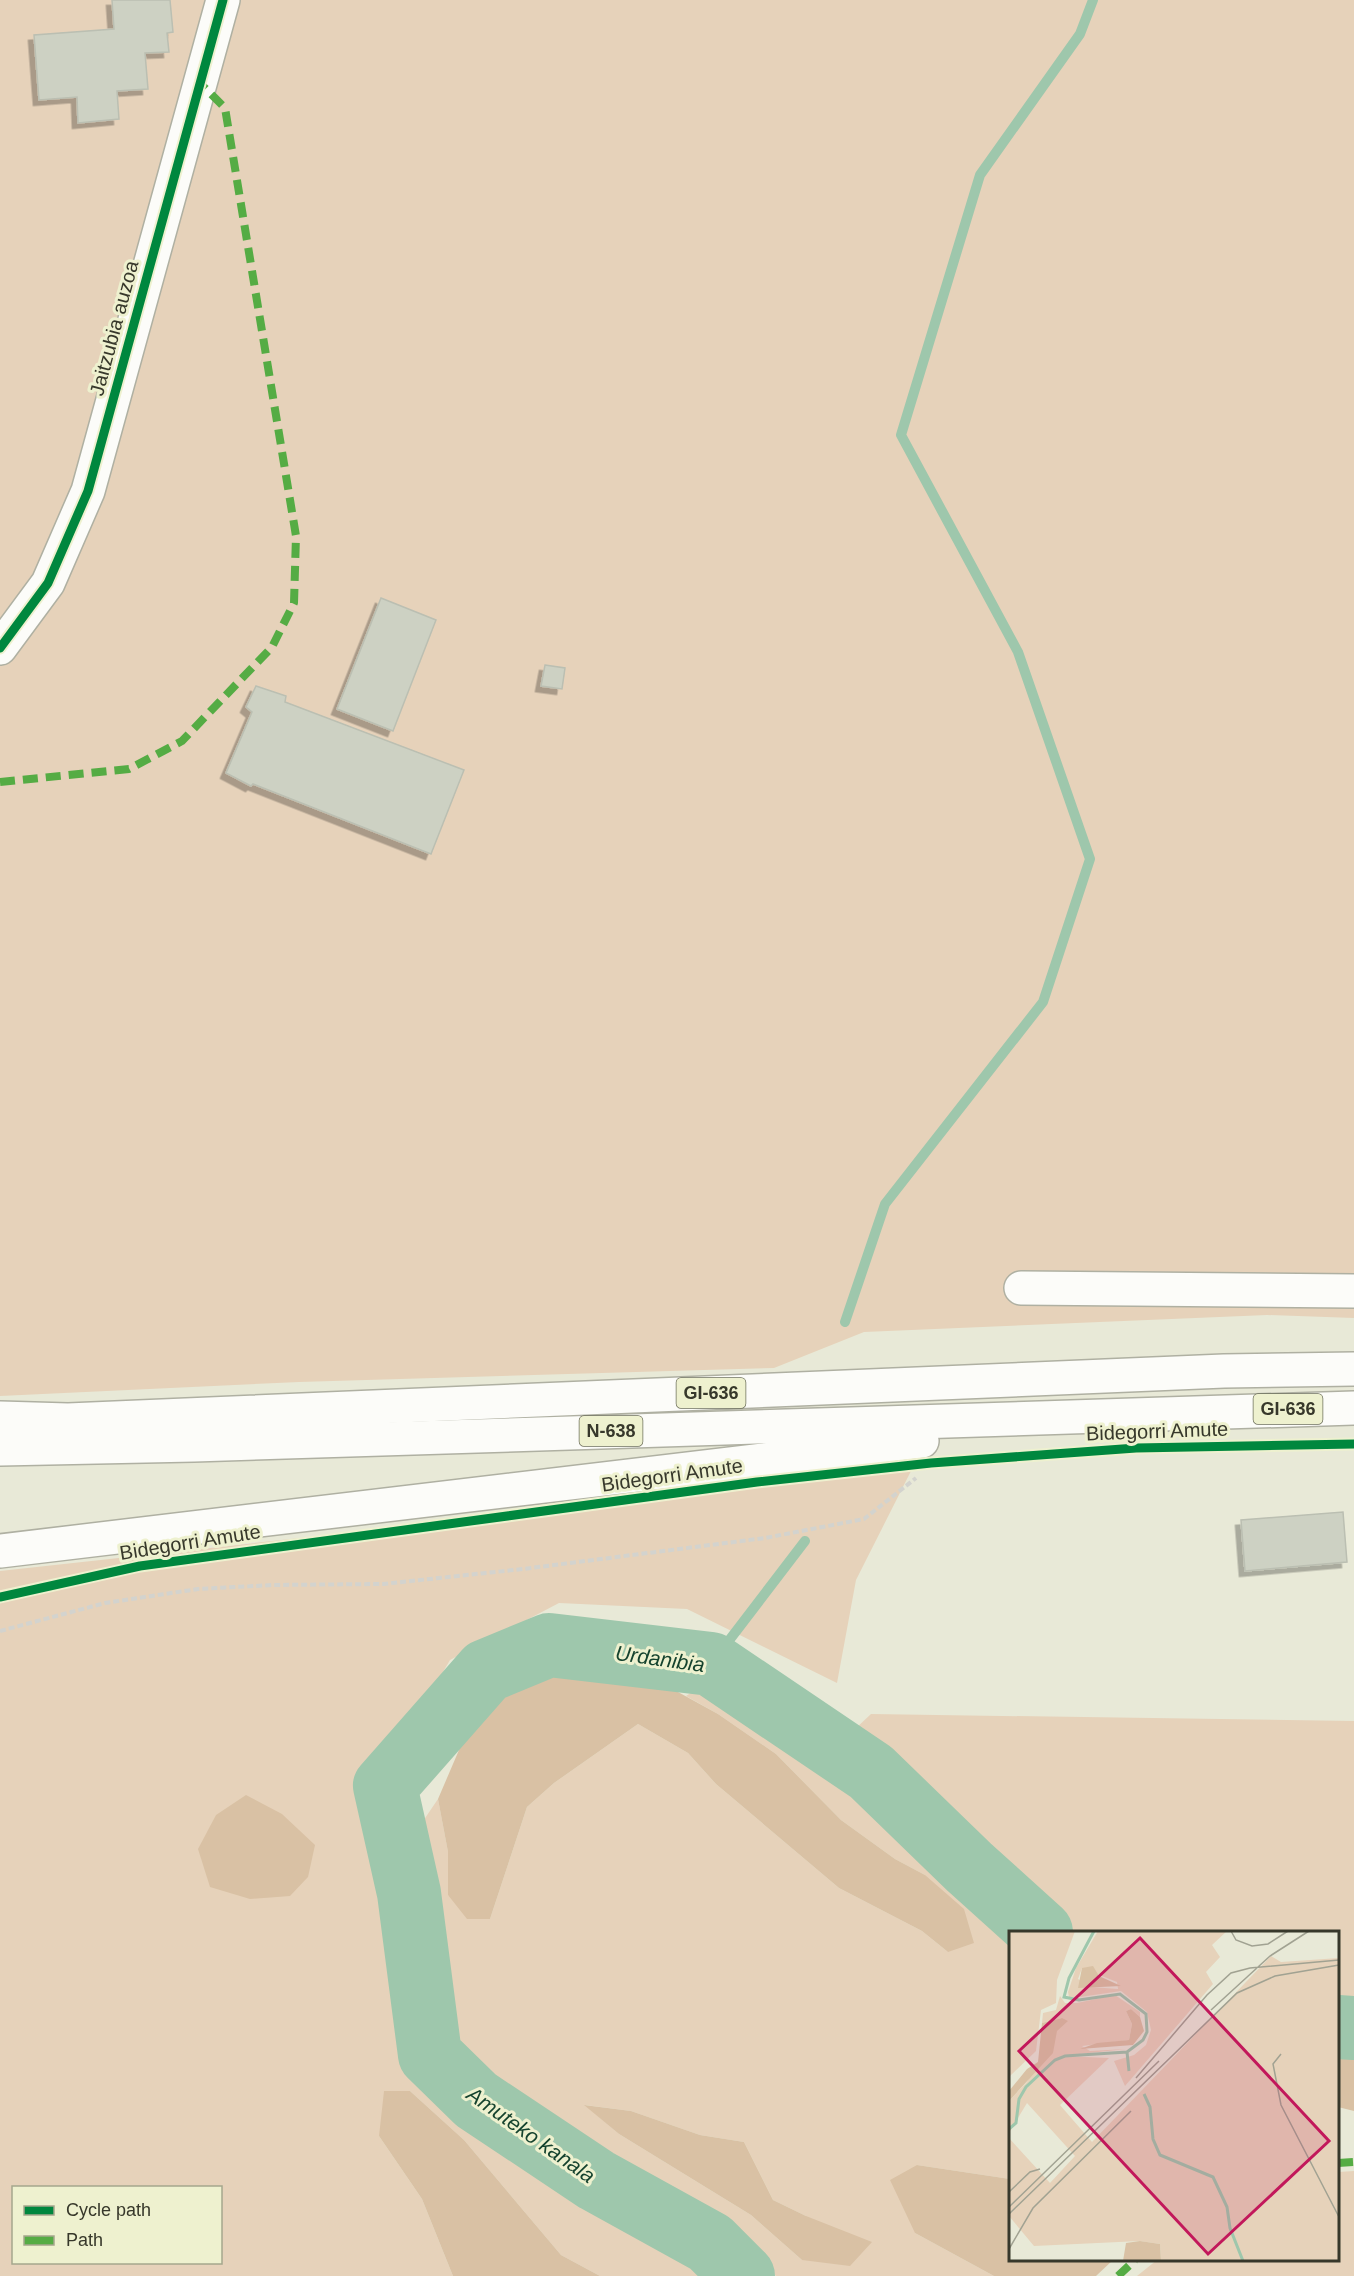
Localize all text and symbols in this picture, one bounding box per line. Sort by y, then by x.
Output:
street label: Jaitzubia auzoa [85,257,143,398]
road number: GI-636 [676,1378,746,1408]
road number: GI-636 [1254,1394,1322,1424]
road number: N-638 [580,1416,642,1446]
street label: Bidegorri Amute [1086,1418,1228,1444]
street label: Bidegorri Amute [600,1454,744,1496]
street label: Bidegorri Amute [118,1520,262,1564]
water label: Urdanibia [614,1641,706,1676]
inset map [1009,1931,1339,2261]
water label: Amuteko kanala [461,2081,600,2187]
legend [12,2186,222,2264]
text: Cycle path [66,2200,151,2220]
text: Path [66,2230,103,2250]

